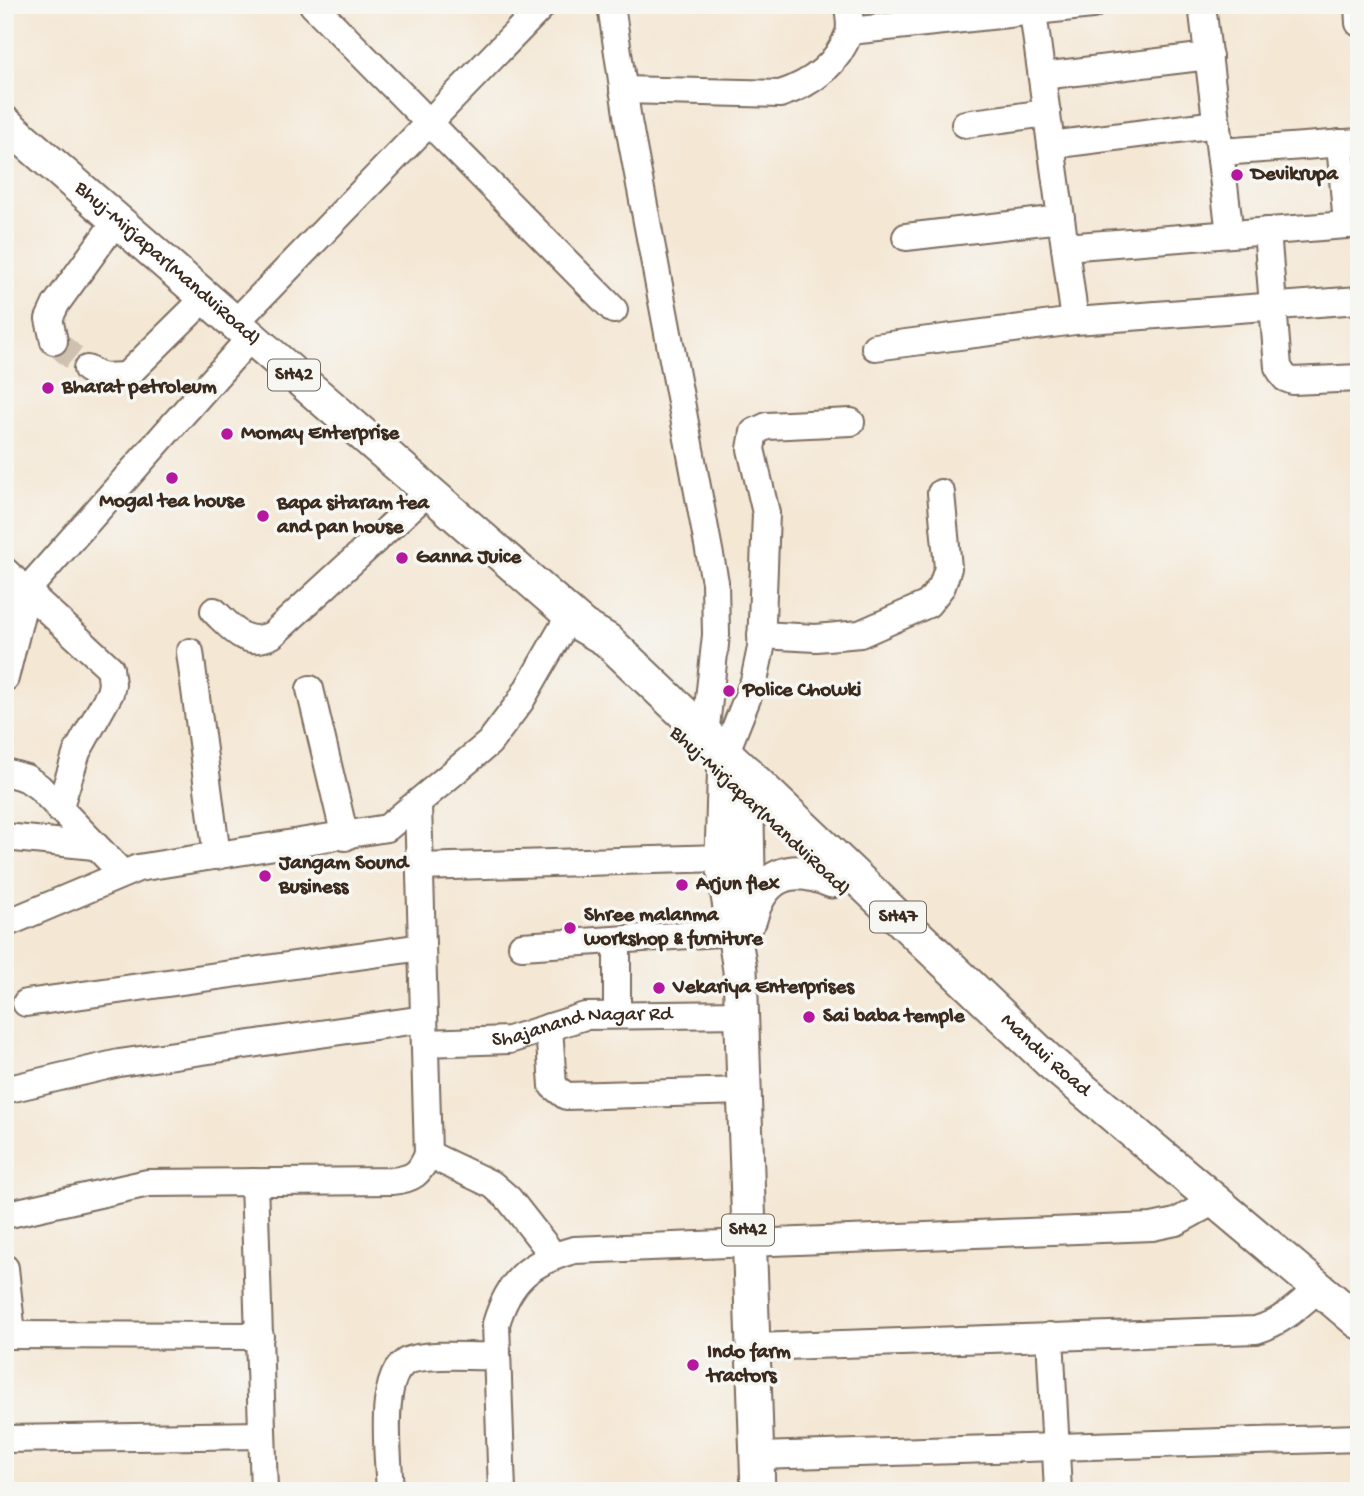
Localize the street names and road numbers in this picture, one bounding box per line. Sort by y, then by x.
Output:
street label: Bhuj-Mirjapar(MandviRoad) [68,176,265,352]
road number: SH42 [268,360,320,390]
street label: Bhuj-Mirjapar(MandviRoad) [663,721,855,902]
road number: SH47 [870,902,926,932]
street label: Shajanand Nagar Rd [491,1002,674,1053]
street label: Mandvi Road [995,1008,1097,1104]
road number: SH42 [722,1214,774,1246]

